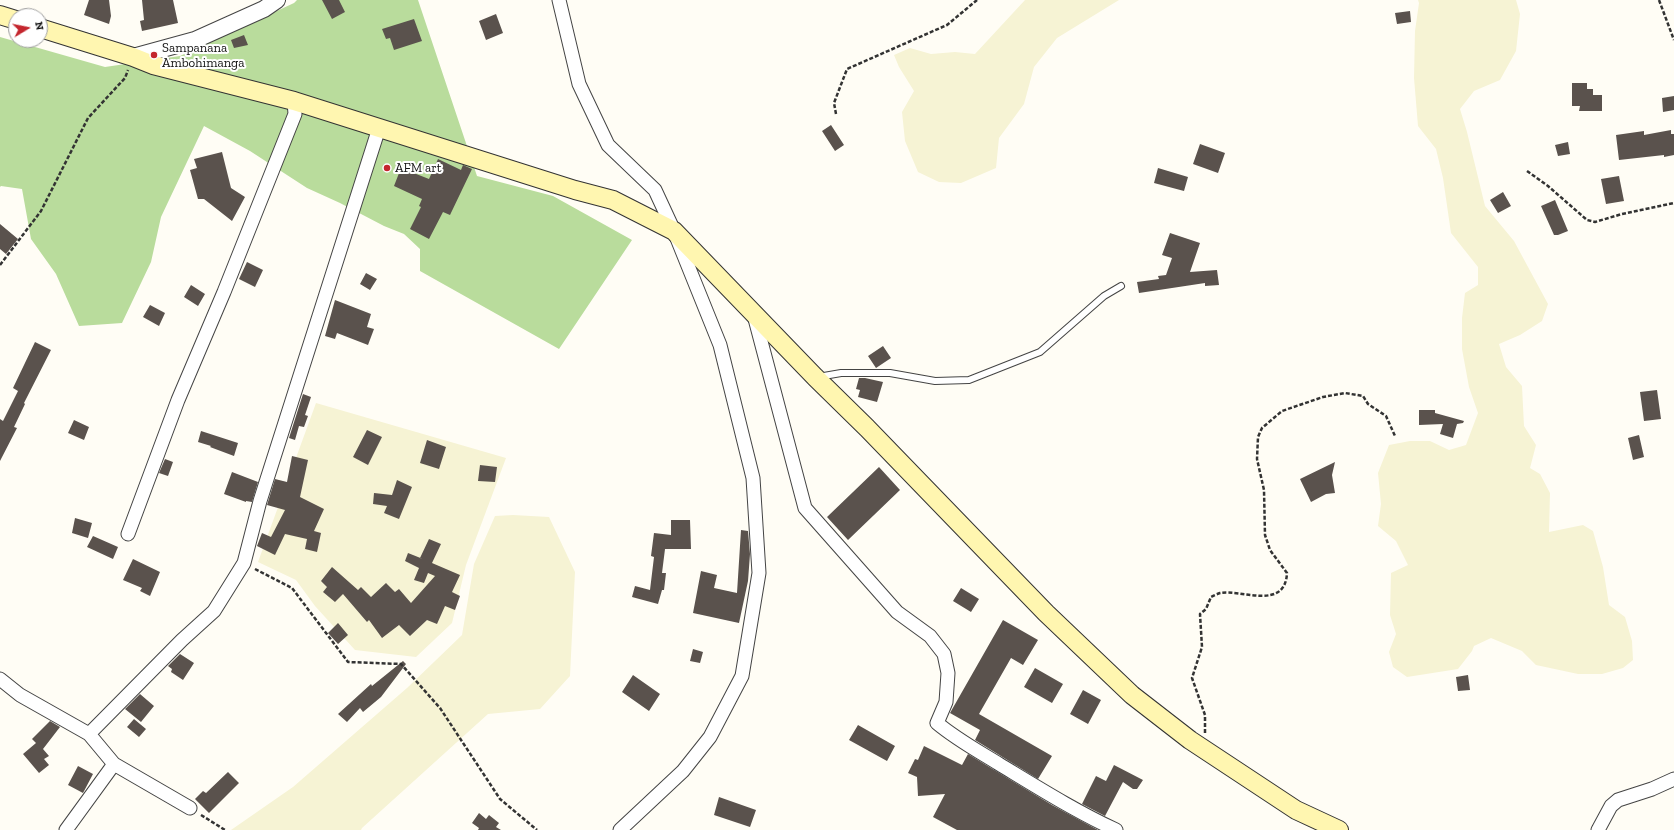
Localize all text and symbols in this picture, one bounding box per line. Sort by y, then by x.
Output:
north arrow [8,8,48,48]
text: N [32,21,46,31]
place label: Sampanana Ambohimanga [162,40,245,71]
marker: Sampanana Ambohimanga [149,50,159,60]
place label: AFM art [395,160,442,176]
marker: AFM art [382,163,392,173]

